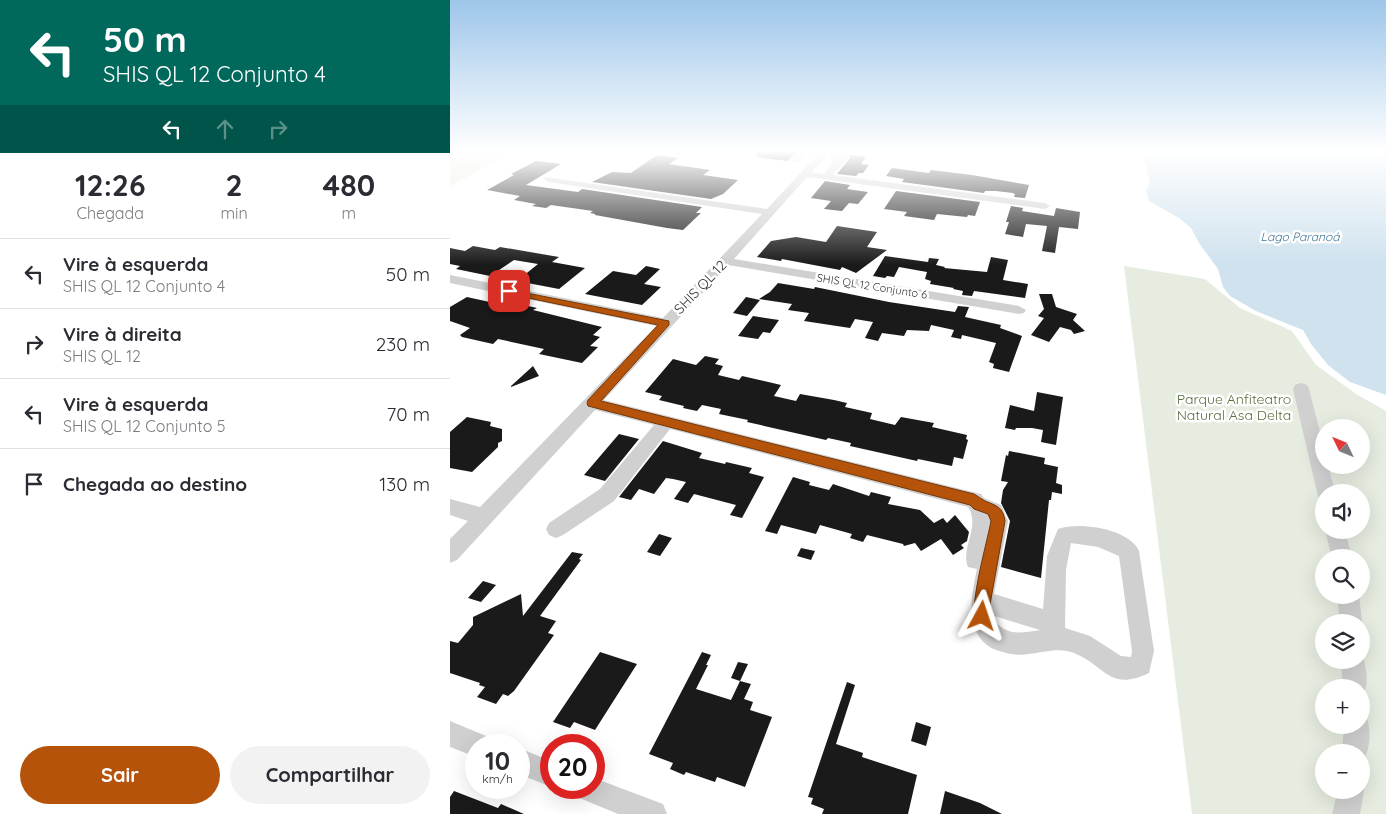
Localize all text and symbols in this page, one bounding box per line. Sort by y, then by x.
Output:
text: 50 m [103,17,187,61]
icon: left [20,20,85,85]
text: SHIS QL 12 Conjunto 4 [103,60,326,88]
icon: left [158,115,186,143]
icon: ahead [211,115,239,143]
icon: right [264,115,292,143]
text: 12:26 [75,166,146,204]
text: 2 [226,166,243,204]
text: 480 [323,166,375,204]
text: Chegada [76,203,144,223]
text: min [220,203,248,223]
text: m [342,203,356,223]
water label: Lago Paranoá [1261,229,1340,244]
text: Vire à esquerda [63,252,208,276]
street label: SHIS QL 12 [670,256,730,318]
icon: left [20,260,48,288]
text: 50 m [386,262,430,286]
pin [488,270,530,312]
street label: SHIS QL 12 Conjunto 6 [816,270,928,302]
text: SHIS QL 12 Conjunto 4 [63,276,225,296]
icon: arrive [495,277,523,305]
text: Vire à direita [63,322,182,346]
icon: right [20,330,48,358]
text: 230 m [376,332,430,356]
text: SHIS QL 12 [63,346,141,366]
park label: Parque Anfiteatro Natural Asa Delta [1177,390,1291,424]
text: Vire à esquerda [63,392,208,416]
icon: left [20,400,48,428]
text: 70 m [386,402,430,426]
text: SHIS QL 12 Conjunto 5 [63,416,225,436]
north arrow [1315,419,1370,474]
map controls [1315,419,1370,799]
icon: arrive [20,470,48,498]
text: Chegada ao destino [63,472,247,496]
text: 130 m [379,472,430,496]
button: sound [1315,484,1370,539]
button: search [1315,549,1370,604]
position arrow [955,589,1007,641]
button: layers [1315,614,1370,669]
button: + [1315,679,1370,734]
speed limit sign: 20 [540,734,605,799]
button: − [1315,744,1370,799]
text: 10 [485,745,510,776]
button: Sair [20,746,220,804]
button: Compartilhar [230,746,430,804]
text: km/h [482,771,513,786]

